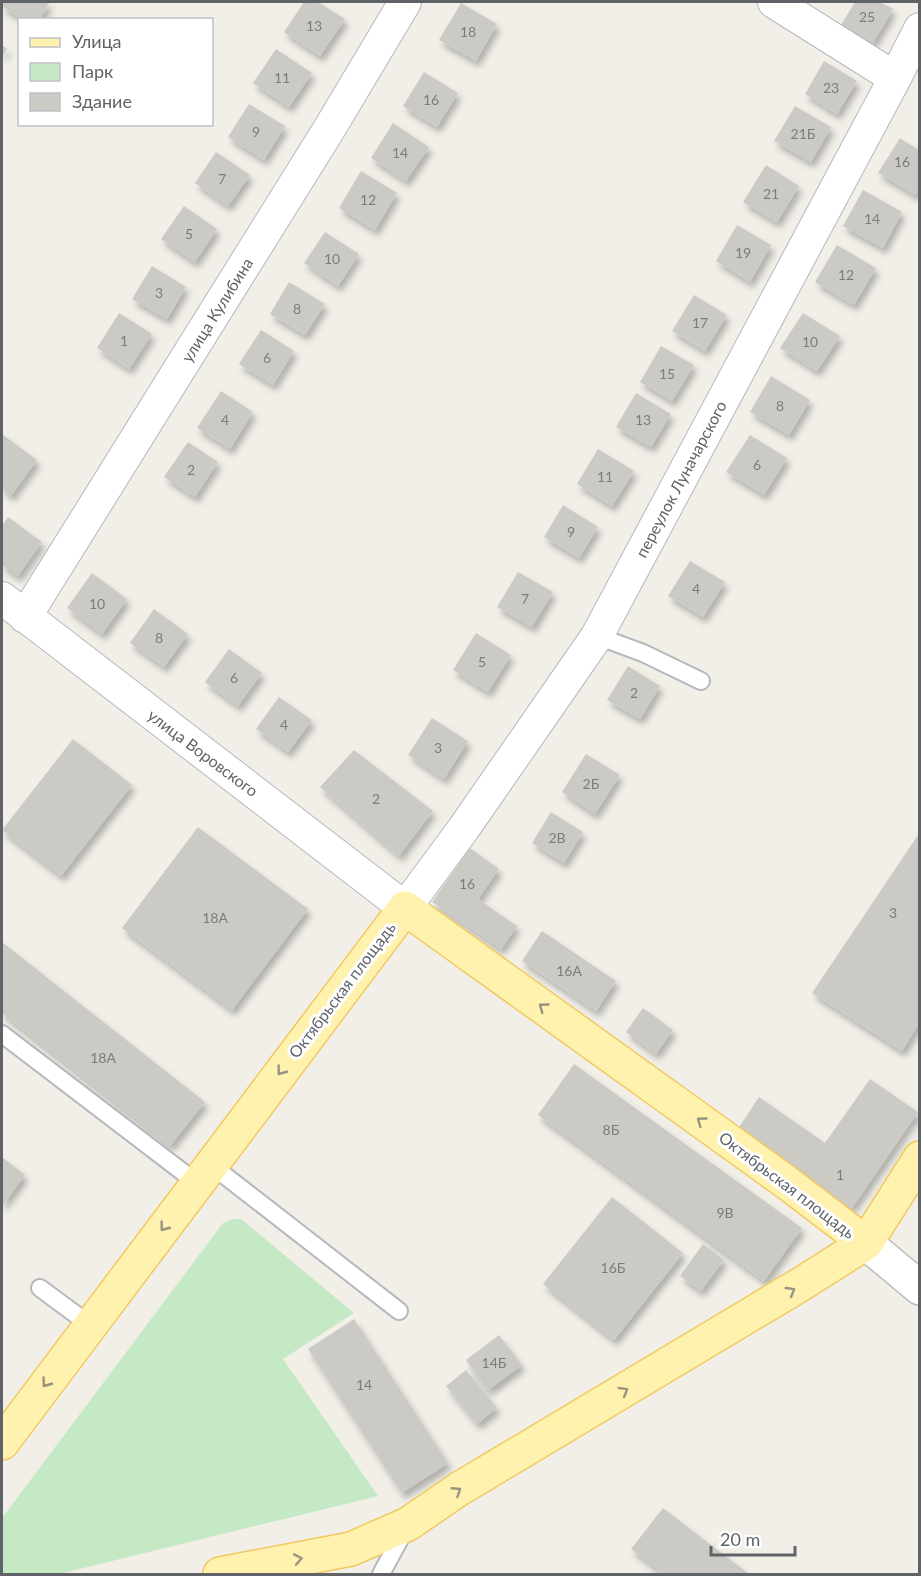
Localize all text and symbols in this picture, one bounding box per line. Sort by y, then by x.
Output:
house number: 25 [859,8,875,25]
house number: 13 [306,17,322,34]
legend [18,18,213,126]
house number: 18 [460,23,476,40]
text: Улица [72,30,122,52]
text: Парк [72,60,114,82]
house number: 11 [274,69,290,86]
house number: 23 [823,79,839,96]
text: Здание [72,90,132,112]
house number: 16 [423,91,439,108]
house number: 9 [252,123,260,140]
house number: 21Б [791,125,816,142]
house number: 14 [392,144,408,161]
house number: 16 [894,153,910,170]
house number: 7 [218,170,226,187]
house number: 21 [763,185,779,202]
house number: 12 [360,191,376,208]
house number: 14 [864,210,880,227]
house number: 5 [185,225,193,242]
house number: 19 [735,244,751,261]
house number: 10 [324,250,340,267]
street label: улица Кулибина [177,254,256,365]
house number: 12 [838,266,854,283]
house number: 3 [155,284,163,301]
house number: 8 [293,300,301,317]
house number: 17 [692,314,708,331]
house number: 1 [120,332,128,349]
house number: 10 [802,333,818,350]
house number: 6 [263,349,271,366]
house number: 15 [659,365,675,382]
street label: переулок Луначарского [631,397,730,560]
house number: 8 [776,397,784,414]
house number: 4 [221,411,229,428]
house number: 13 [635,411,651,428]
house number: 6 [753,456,761,473]
house number: 2 [187,461,195,478]
house number: 11 [597,468,613,485]
house number: 9 [567,523,575,540]
house number: 4 [692,580,700,597]
house number: 7 [521,590,529,607]
house number: 10 [89,595,105,612]
house number: 8 [155,629,163,646]
house number: 5 [478,653,486,670]
house number: 6 [230,669,238,686]
house number: 2 [630,684,638,701]
street label: улица Воровского [144,705,262,800]
house number: 4 [280,716,288,733]
house number: 3 [434,739,442,756]
house number: 2Б [583,775,600,792]
house number: 2 [372,790,380,807]
house number: 2В [548,829,566,846]
house number: 16 [459,875,475,892]
house number: 3 [889,904,897,921]
house number: 18А [202,909,228,926]
street label: Октябрьская площадь [284,918,399,1061]
house number: 16А [556,962,582,979]
one-way arrow [538,1003,549,1014]
house number: 18А [90,1049,116,1066]
one-way arrow [277,1064,288,1075]
one-way arrow [696,1117,707,1128]
house number: 8Б [603,1121,620,1138]
street label: Октябрьская площадь [716,1127,859,1242]
house number: 1 [836,1166,844,1183]
house number: 9В [716,1204,734,1221]
one-way arrow [160,1220,171,1231]
house number: 16Б [601,1259,626,1276]
one-way arrow [785,1286,795,1298]
house number: 14Б [482,1354,507,1371]
one-way arrow [43,1376,54,1387]
house number: 14 [356,1376,372,1393]
one-way arrow [618,1387,628,1399]
one-way arrow [450,1488,461,1499]
scale bar [711,1519,795,1557]
text: 20 m [720,1528,760,1550]
one-way arrow [293,1553,303,1566]

